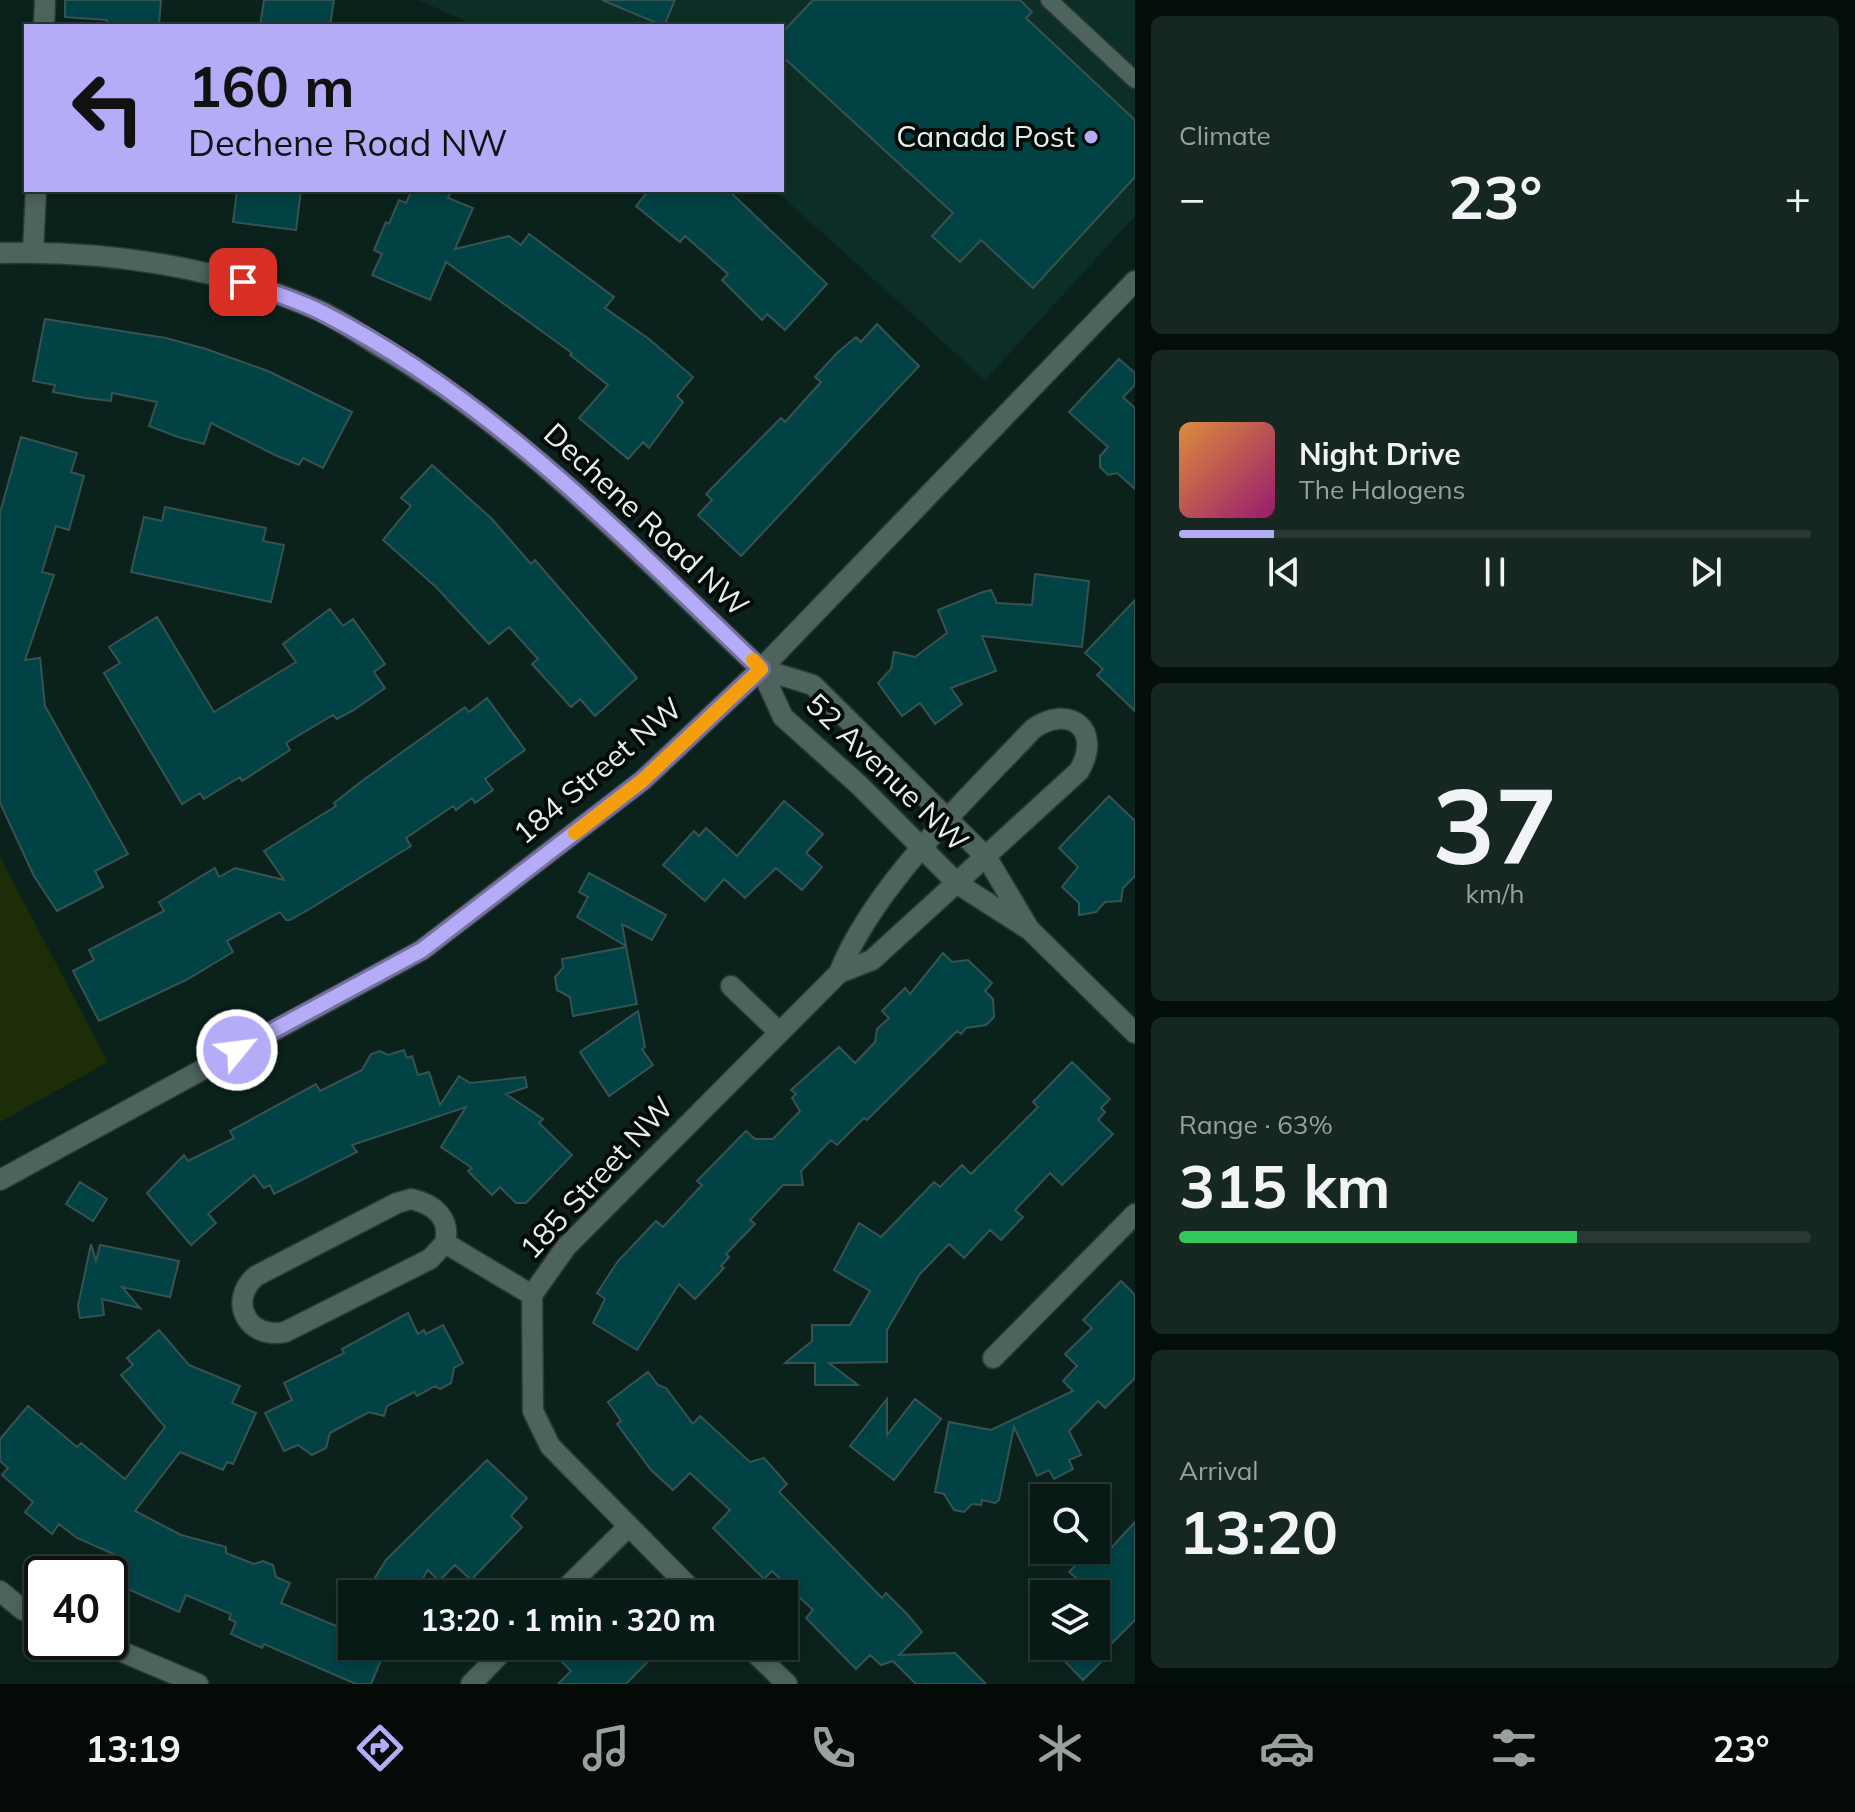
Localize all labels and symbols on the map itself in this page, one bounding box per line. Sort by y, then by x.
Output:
place label: Canada Post [896,117,1075,155]
marker: Canada Post [1082,128,1100,146]
pin [209,248,277,316]
street label: Dechene Road NW [536,415,757,624]
street label: 52 Avenue NW [798,685,977,860]
street label: 184 Street NW [505,689,689,852]
position arrow [195,1008,279,1092]
street label: 185 Street NW [511,1088,681,1266]
speed limit sign: 40 [24,1556,128,1660]

